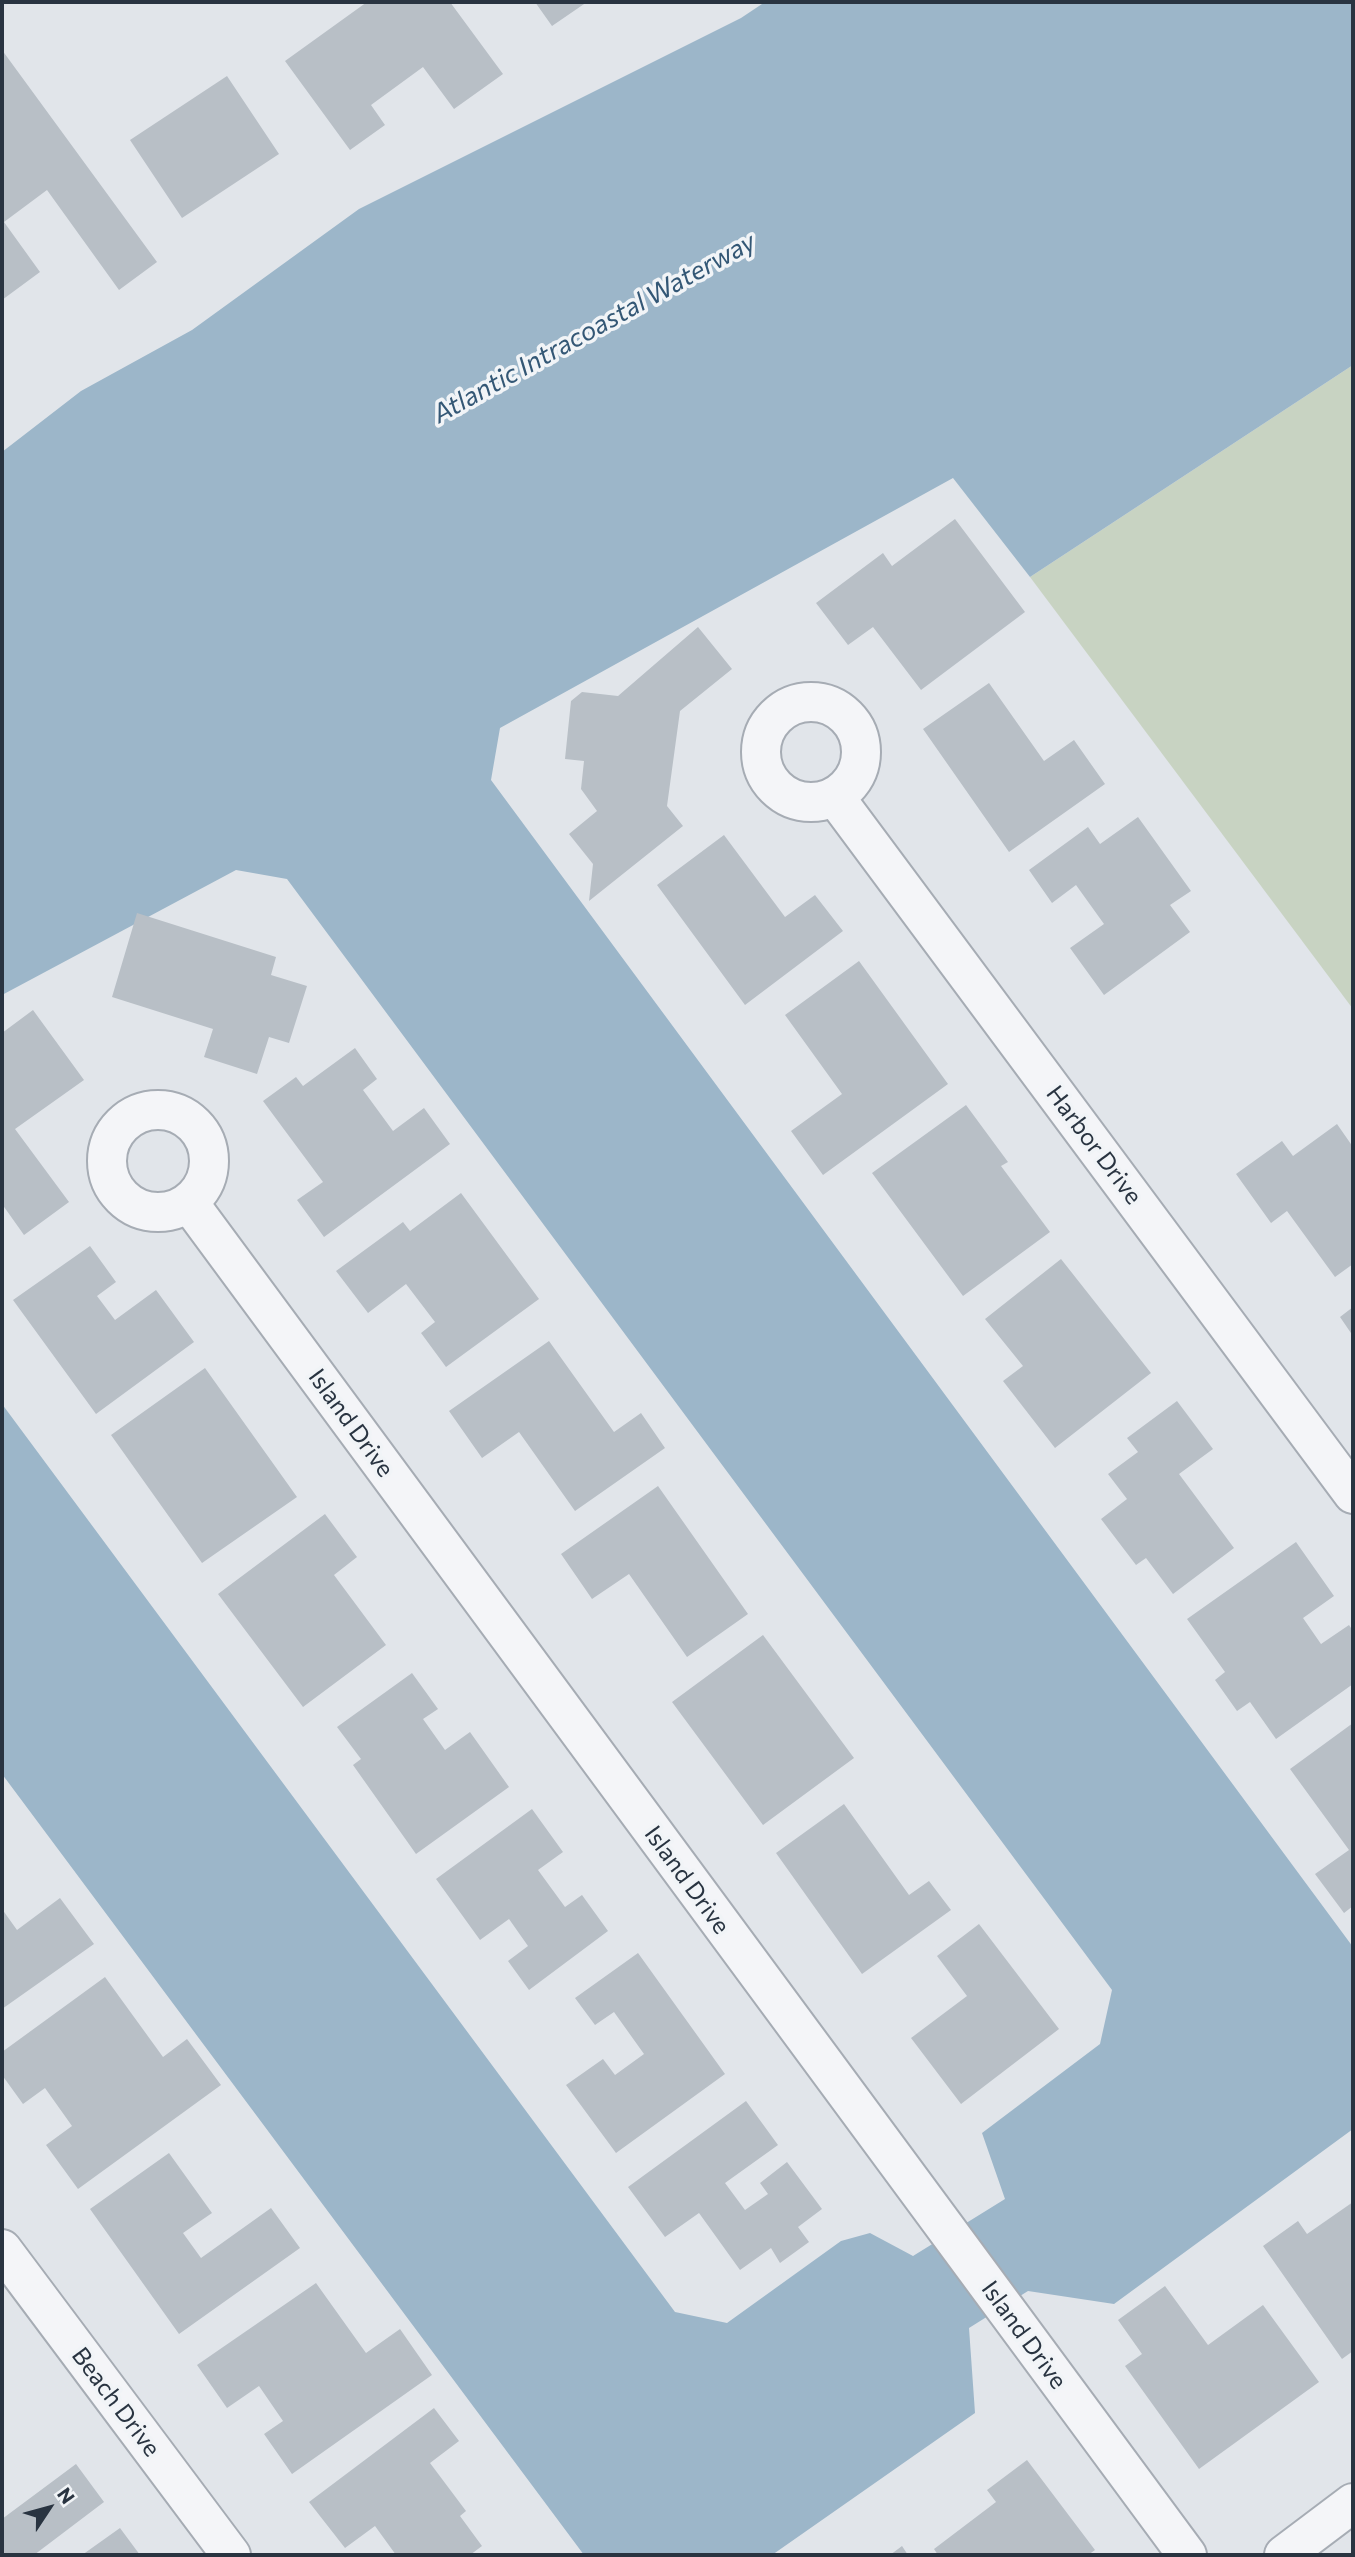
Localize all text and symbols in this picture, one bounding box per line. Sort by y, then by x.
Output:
water label: Atlantic Intracoastal Waterway [427,226,761,430]
street label: Harbor Drive [1040,1080,1148,1210]
street label: Island Drive [302,1363,400,1483]
street label: Island Drive [638,1820,736,1940]
street label: Island Drive [975,2275,1073,2395]
street label: Beach Drive [66,2342,166,2462]
north arrow [14,2473,84,2543]
text: N [53,2483,80,2508]

